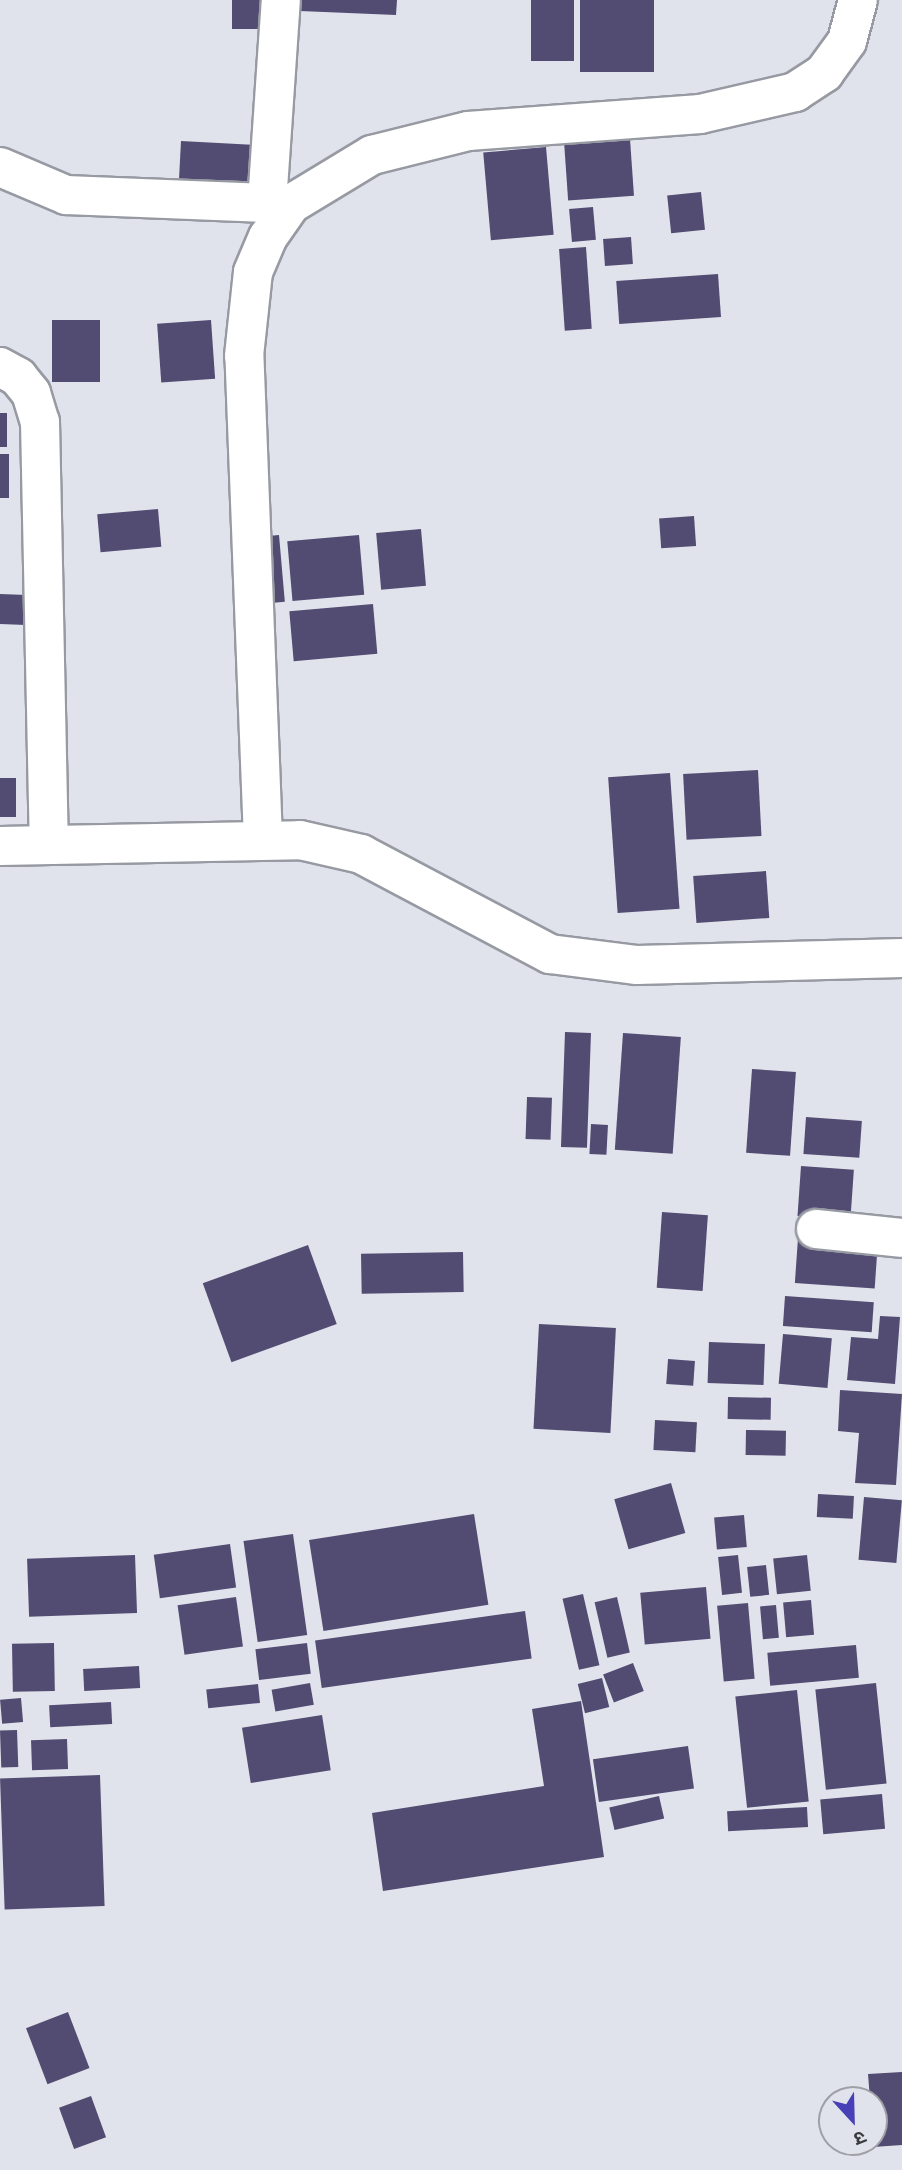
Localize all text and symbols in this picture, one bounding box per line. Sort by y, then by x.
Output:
north arrow [818,2086,888,2156]
text: उ [850,2125,870,2152]

